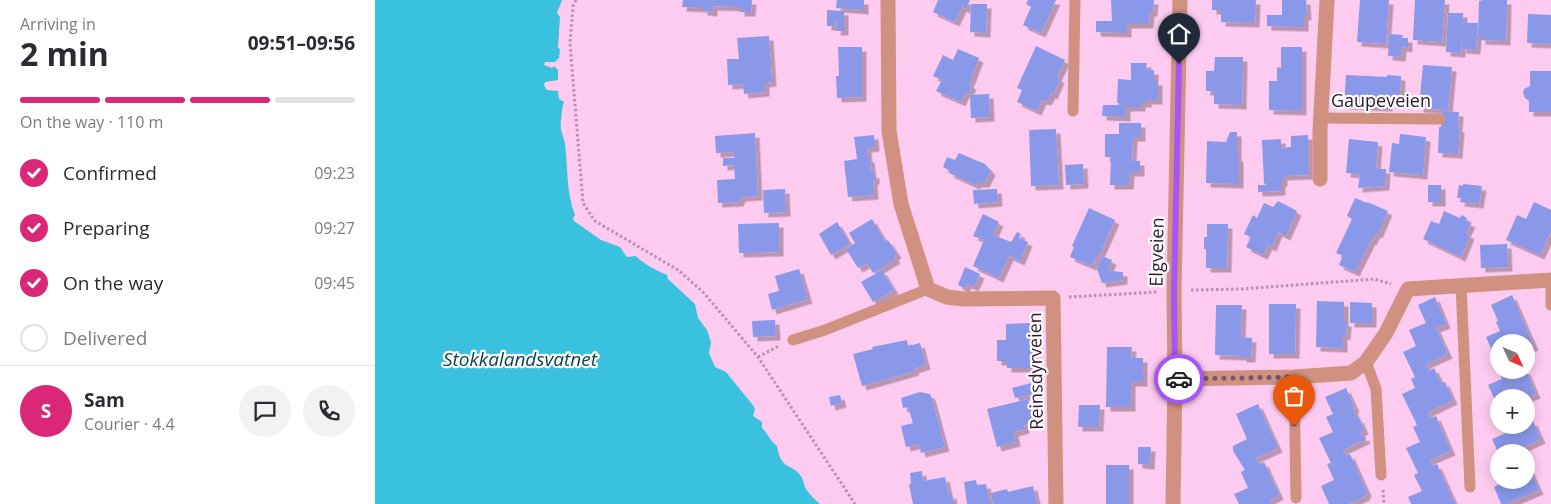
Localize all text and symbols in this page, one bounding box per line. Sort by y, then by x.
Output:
text: Arriving in [20,13,96,35]
pin [1158,13,1200,64]
icon: home [1165,20,1193,48]
text: 09:51–09:56 [248,30,355,56]
text: 2 min [20,32,109,75]
street label: Gaupeveien [1331,88,1431,112]
text: On the way · 110 m [20,111,163,133]
icon: check [20,159,48,187]
text: Confirmed [63,160,157,186]
text: 09:23 [314,162,355,184]
icon: check [20,214,48,242]
text: Preparing [63,215,150,241]
text: 09:27 [314,217,355,239]
street label: Elgveien [1143,217,1169,287]
icon: check [20,269,48,297]
text: On the way [63,270,163,296]
text: 09:45 [314,272,355,294]
street label: Reinsdyrveien [1022,312,1048,430]
text: Delivered [63,325,147,351]
north arrow [1490,334,1535,379]
map controls [1490,334,1535,489]
water label: Stokkalandsvatnet [443,346,598,372]
courier [1154,354,1204,404]
icon: car [1165,365,1193,393]
pin [1273,375,1315,426]
icon: bag [1280,382,1308,410]
button: chat [239,385,291,437]
button: phone [303,385,355,437]
text: Sam [84,387,125,413]
button: + [1490,389,1535,434]
text: S [41,398,51,424]
text: Courier · 4.4 [84,413,175,435]
button: − [1490,444,1535,489]

